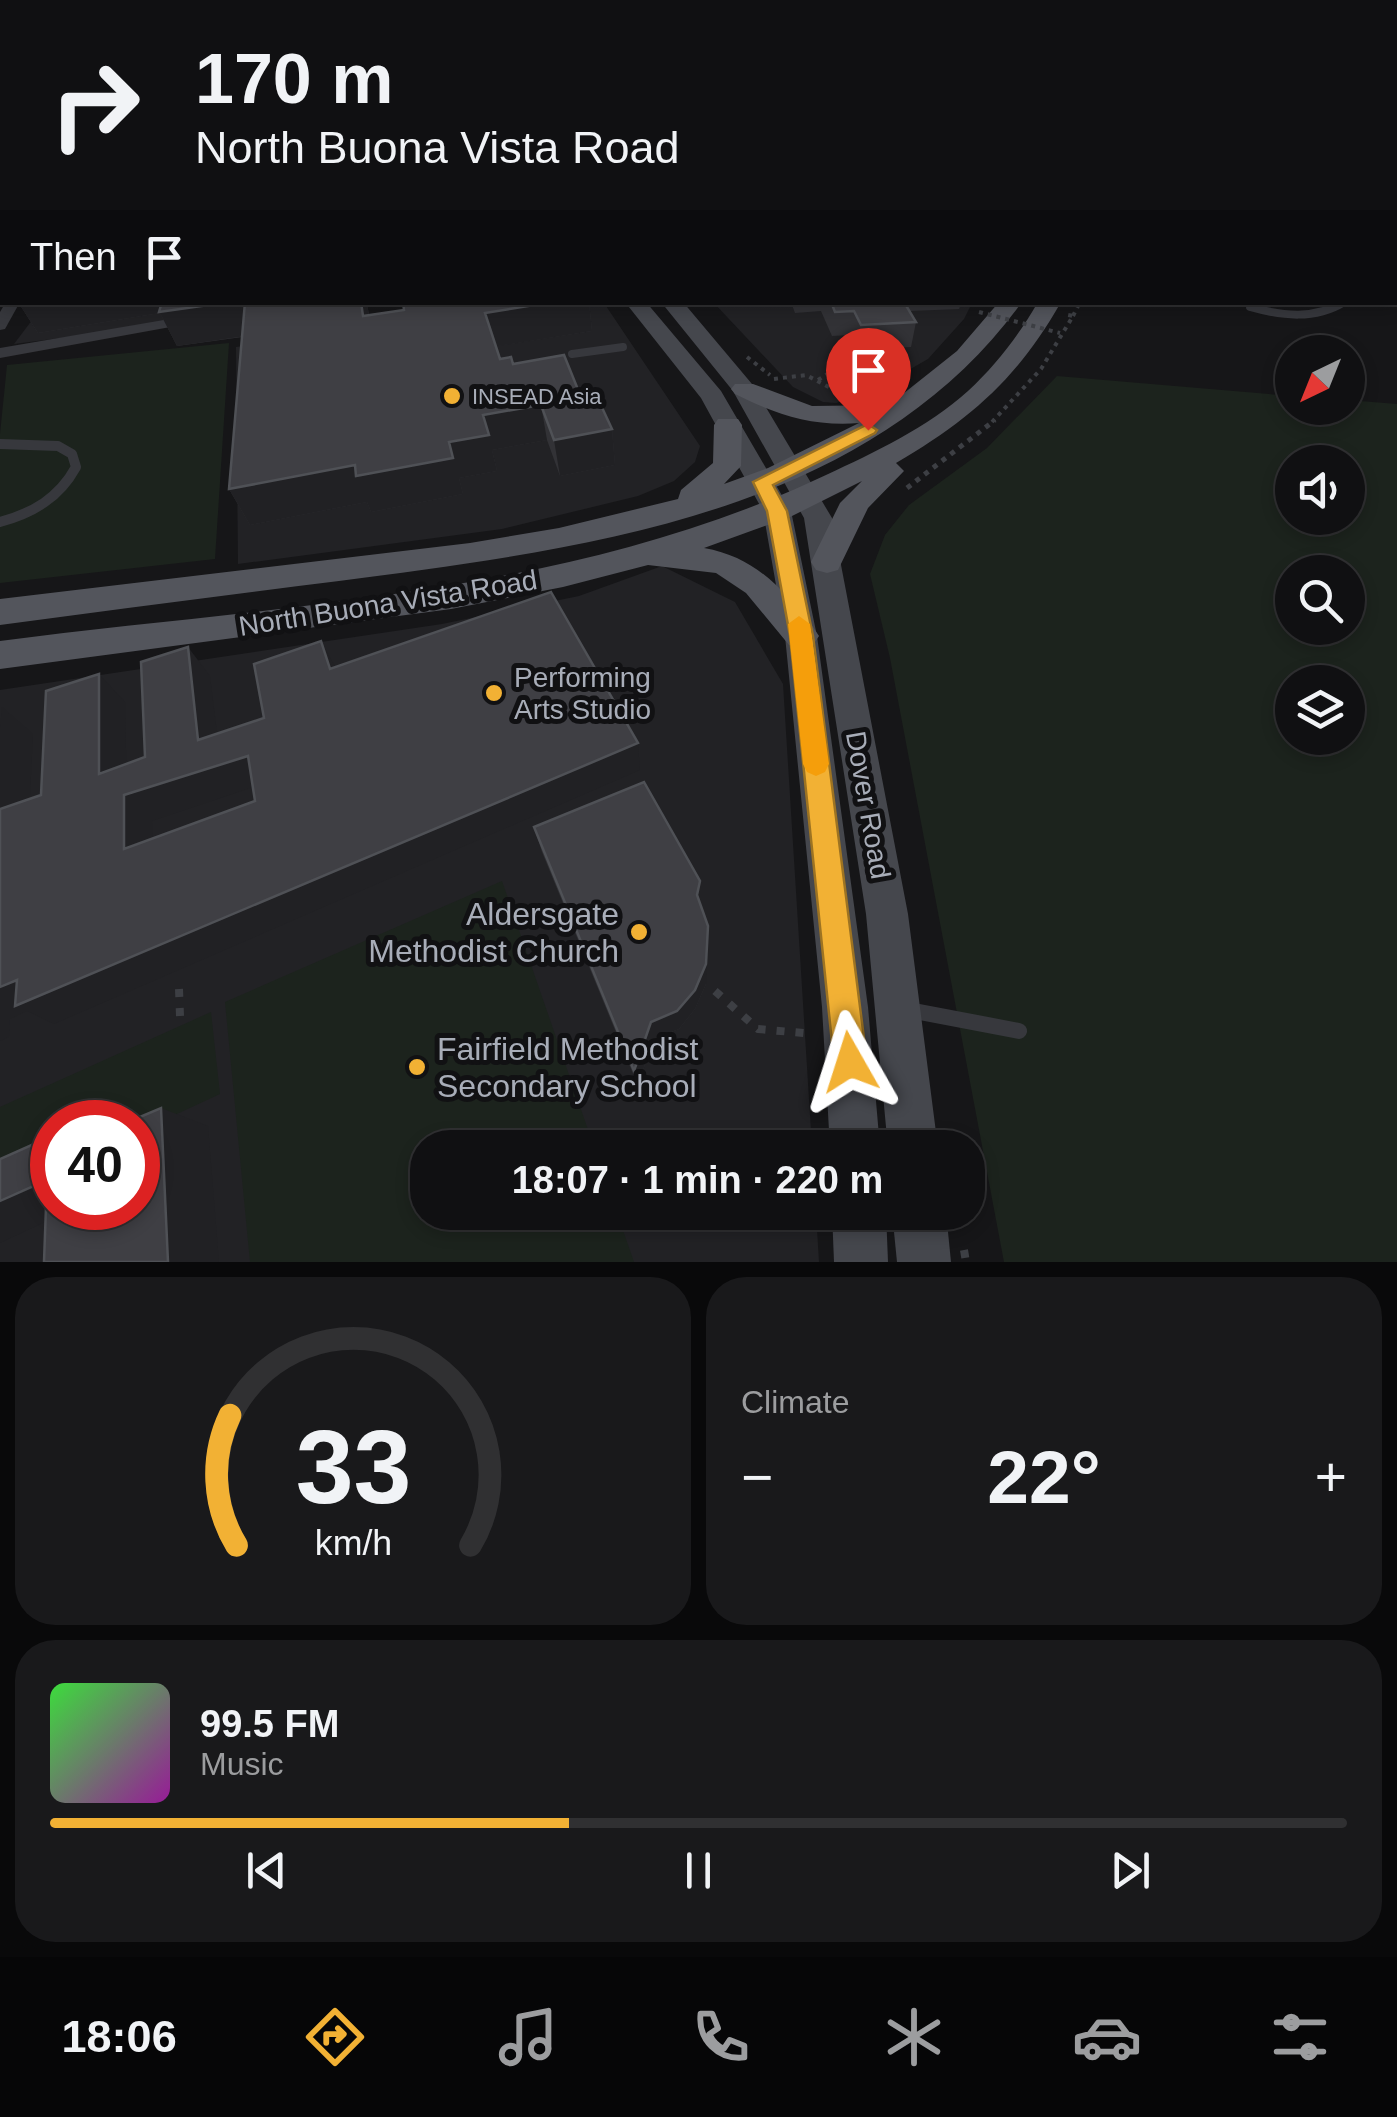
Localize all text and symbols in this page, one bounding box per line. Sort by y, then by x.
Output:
icon: right [30,40,160,170]
text: 170 m [195,40,393,118]
text: North Buona Vista Road [195,122,679,173]
icon: arrive [137,230,192,285]
text: Then [30,236,117,278]
pin [826,328,911,431]
north arrow [1275,335,1365,425]
map controls [1275,335,1365,755]
icon: arrive [841,343,896,398]
place label: INSEAD Asia [472,384,602,409]
marker: INSEAD Asia [441,385,463,407]
button: sound [1275,445,1365,535]
button: search [1275,555,1365,645]
street label: North Buona Vista Road [237,564,539,642]
place label: Performing Arts Studio [514,662,651,725]
button: layers [1275,665,1365,755]
marker: Performing Arts Studio [483,682,505,704]
street label: Dover Road [840,729,896,881]
place label: Aldersgate Methodist Church [368,896,619,969]
marker: Aldersgate Methodist Church [628,921,650,943]
position arrow [798,1010,902,1114]
place label: Fairfield Methodist Secondary School [437,1031,699,1104]
marker: Fairfield Methodist Secondary School [406,1056,428,1078]
speed limit sign: 40 [30,1100,160,1230]
text: 18:07 · 1 min · 220 m [512,1159,883,1201]
text: Climate [741,1384,849,1420]
text: 33 [295,1409,411,1525]
text: 22° [987,1435,1101,1519]
text: − [741,1446,773,1508]
text: + [1315,1446,1347,1508]
text: km/h [314,1523,392,1563]
text: 99.5 FM [200,1703,339,1745]
text: Music [200,1746,284,1782]
icon: previous [239,1843,294,1898]
icon: pause [671,1843,726,1898]
icon: next [1103,1843,1158,1898]
icon: directions [300,2002,370,2072]
icon: music [493,2002,563,2072]
icon: phone [686,2002,756,2072]
icon: climate [879,2002,949,2072]
icon: car [1072,2002,1142,2072]
icon: filters [1265,2002,1335,2072]
text: 18:06 [62,2011,177,2062]

